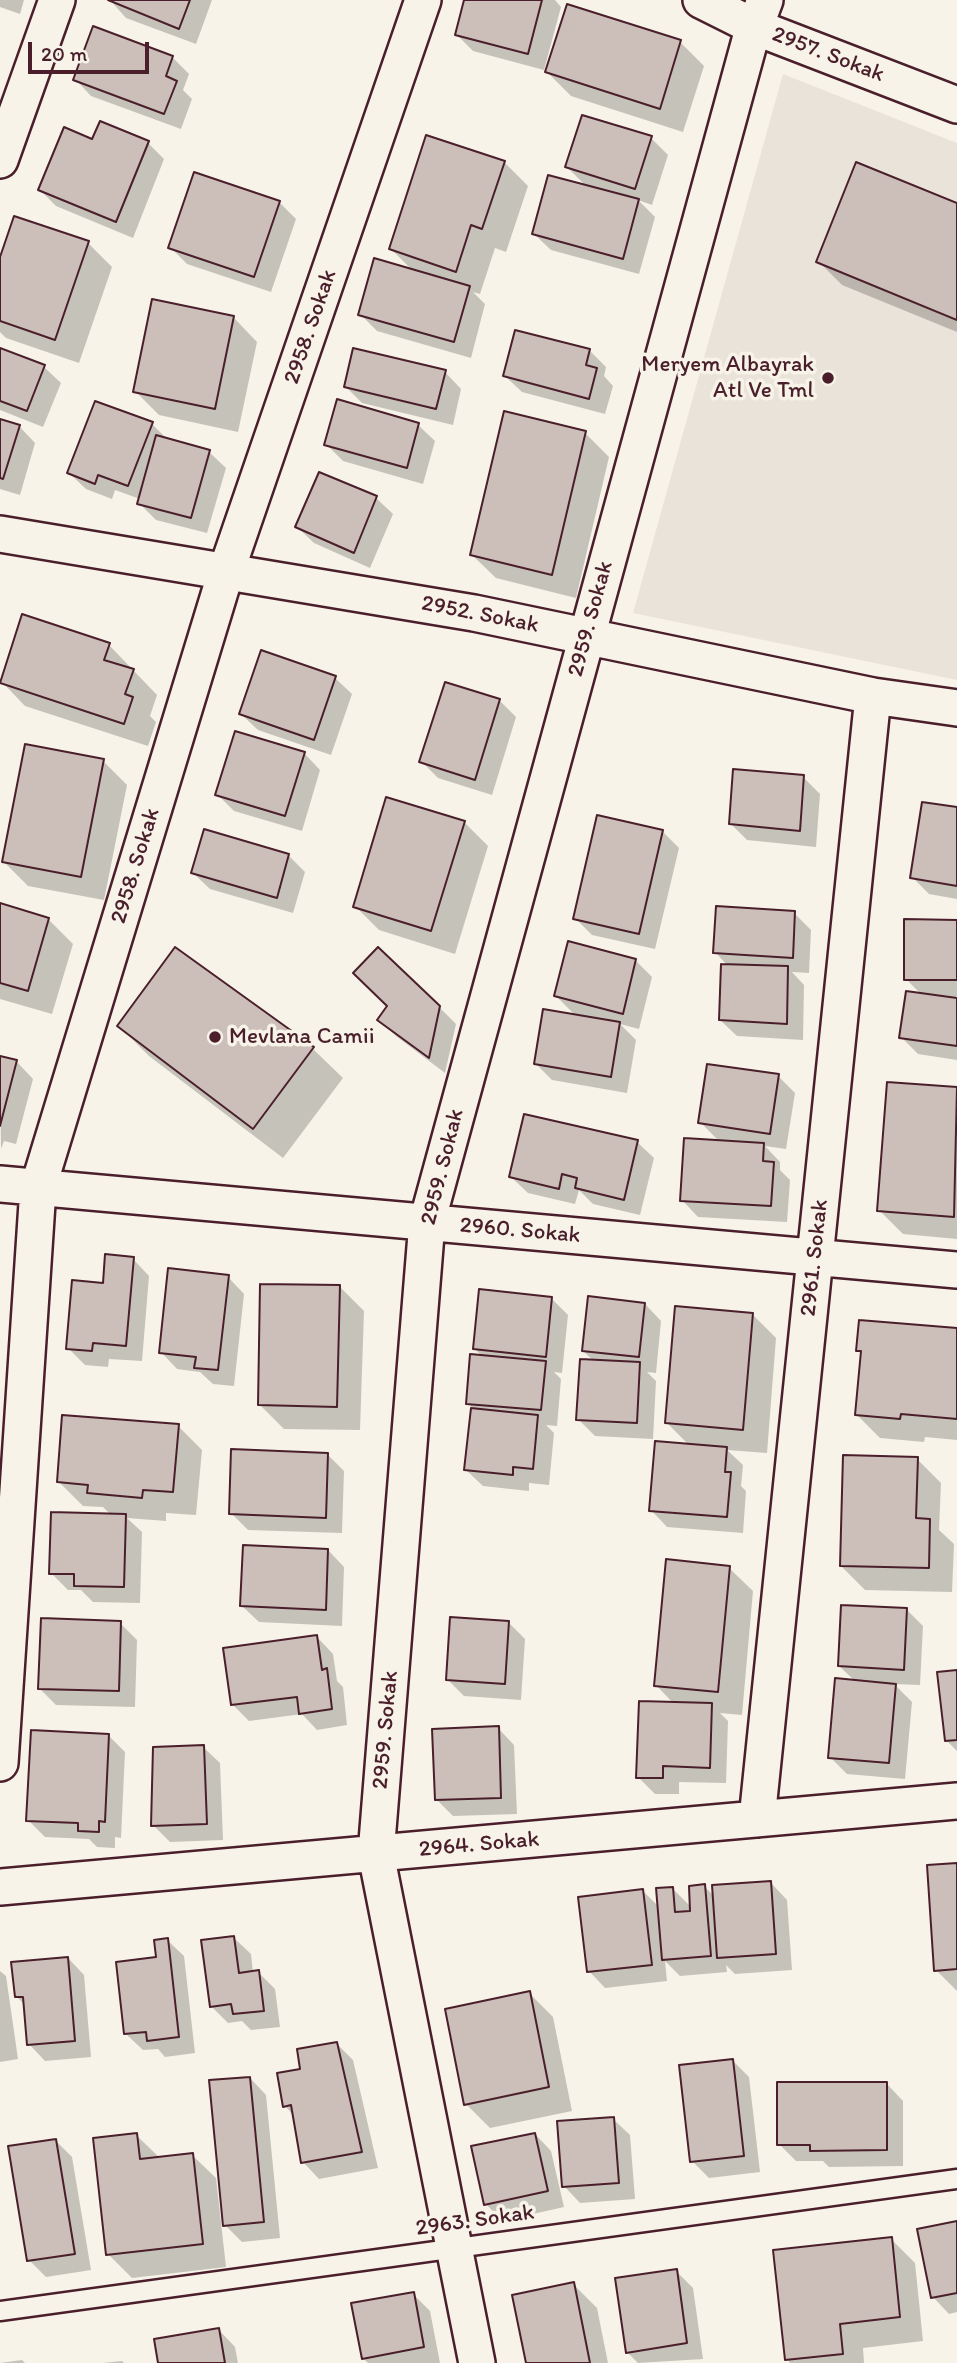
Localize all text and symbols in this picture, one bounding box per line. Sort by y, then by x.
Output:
street label: 2957. Sokak [768,21,888,89]
scale bar [32,28,152,72]
text: 20 m [41,41,87,66]
street label: 2958. Sokak [279,266,343,388]
place label: Meryem Albayrak Atl Ve Tml [641,351,814,405]
marker: Meryem Albayrak Atl Ve Tml [820,370,836,386]
street label: 2959. Sokak [562,558,620,680]
street label: 2952. Sokak [419,590,541,640]
street label: 2958. Sokak [105,805,167,927]
place label: Mevlana Camii [229,1023,375,1051]
marker: Mevlana Camii [207,1029,223,1045]
street label: 2959. Sokak [415,1106,471,1228]
street label: 2961. Sokak [795,1198,835,1318]
street label: 2960. Sokak [459,1212,581,1250]
street label: 2959. Sokak [367,1670,405,1790]
street label: 2964. Sokak [418,1826,540,1864]
street label: 2963. Sokak [414,2199,536,2243]

